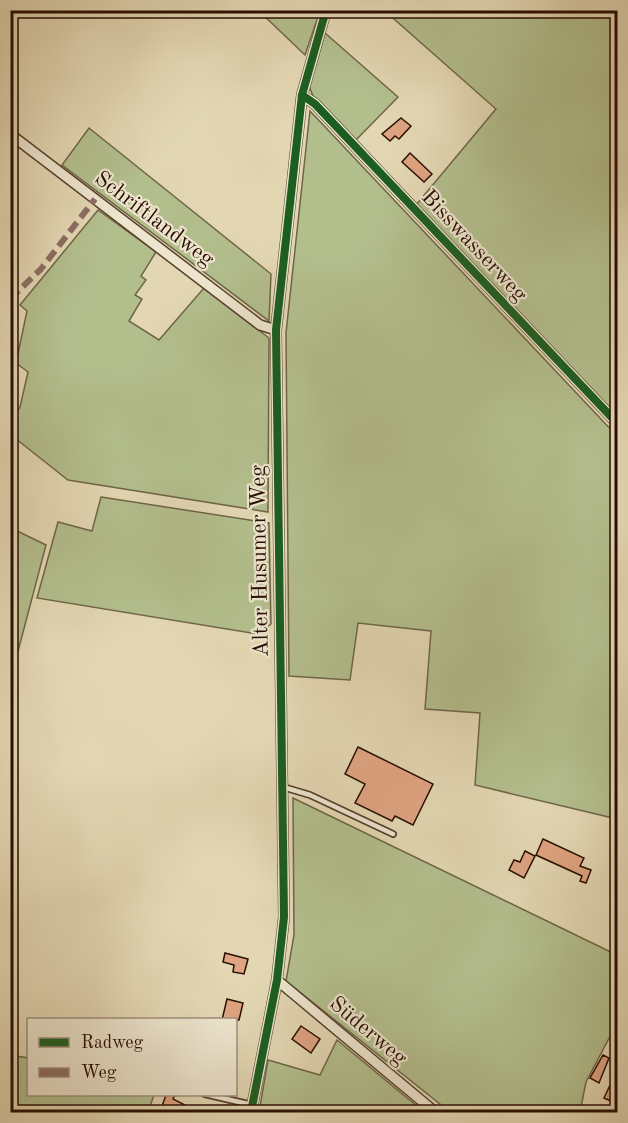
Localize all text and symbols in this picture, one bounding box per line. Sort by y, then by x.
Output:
street label: Schriftlandweg [90,167,218,271]
street label: Bisswasserweg [417,186,531,306]
street label: Alter Husumer Weg [247,465,273,657]
street label: Süderweg [325,992,411,1070]
legend [27,1018,237,1096]
text: Radweg [81,1034,144,1052]
text: Weg [81,1064,117,1082]

